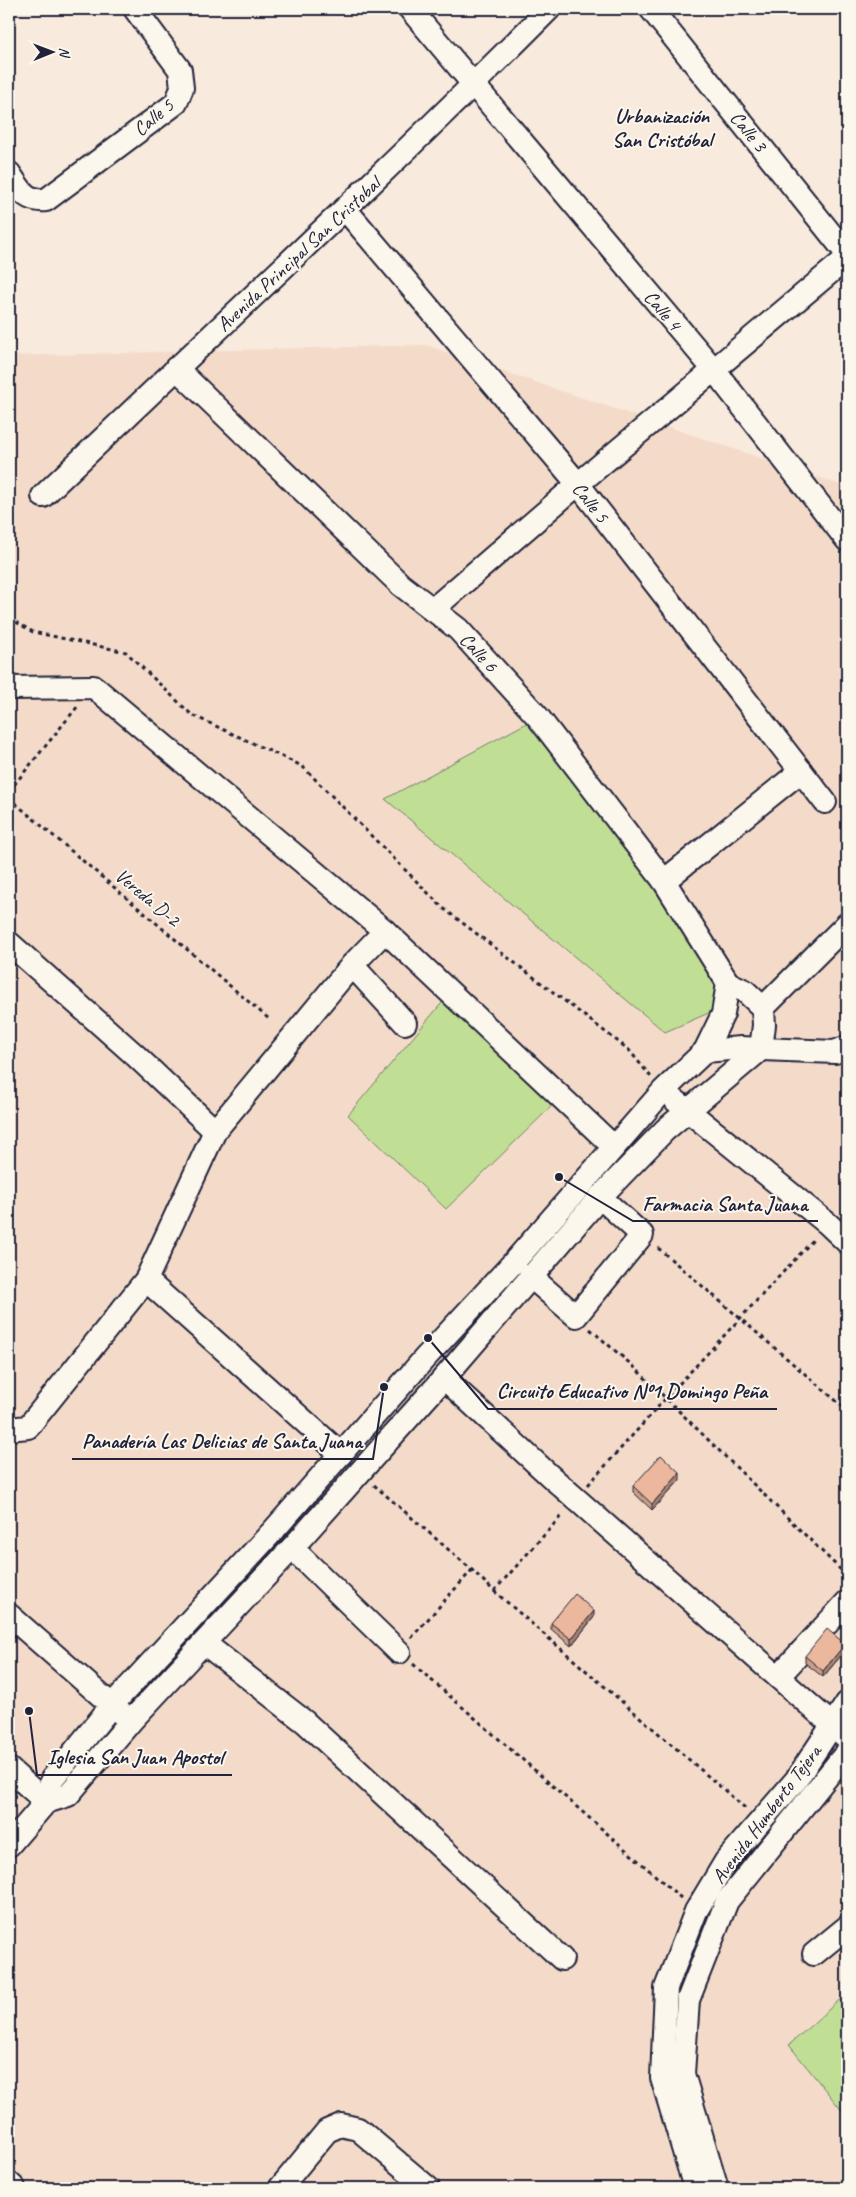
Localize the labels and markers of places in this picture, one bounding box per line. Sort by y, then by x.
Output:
callout: Farmacia Santa Juana [633,1185,818,1221]
callout: Circuito Educativo Nº1 Domingo Peña [488,1373,777,1409]
callout: Panadería Las Delicias de Santa Juana [72,1423,373,1459]
callout: Iglesia San Juan Apostol [37,1739,232,1775]

